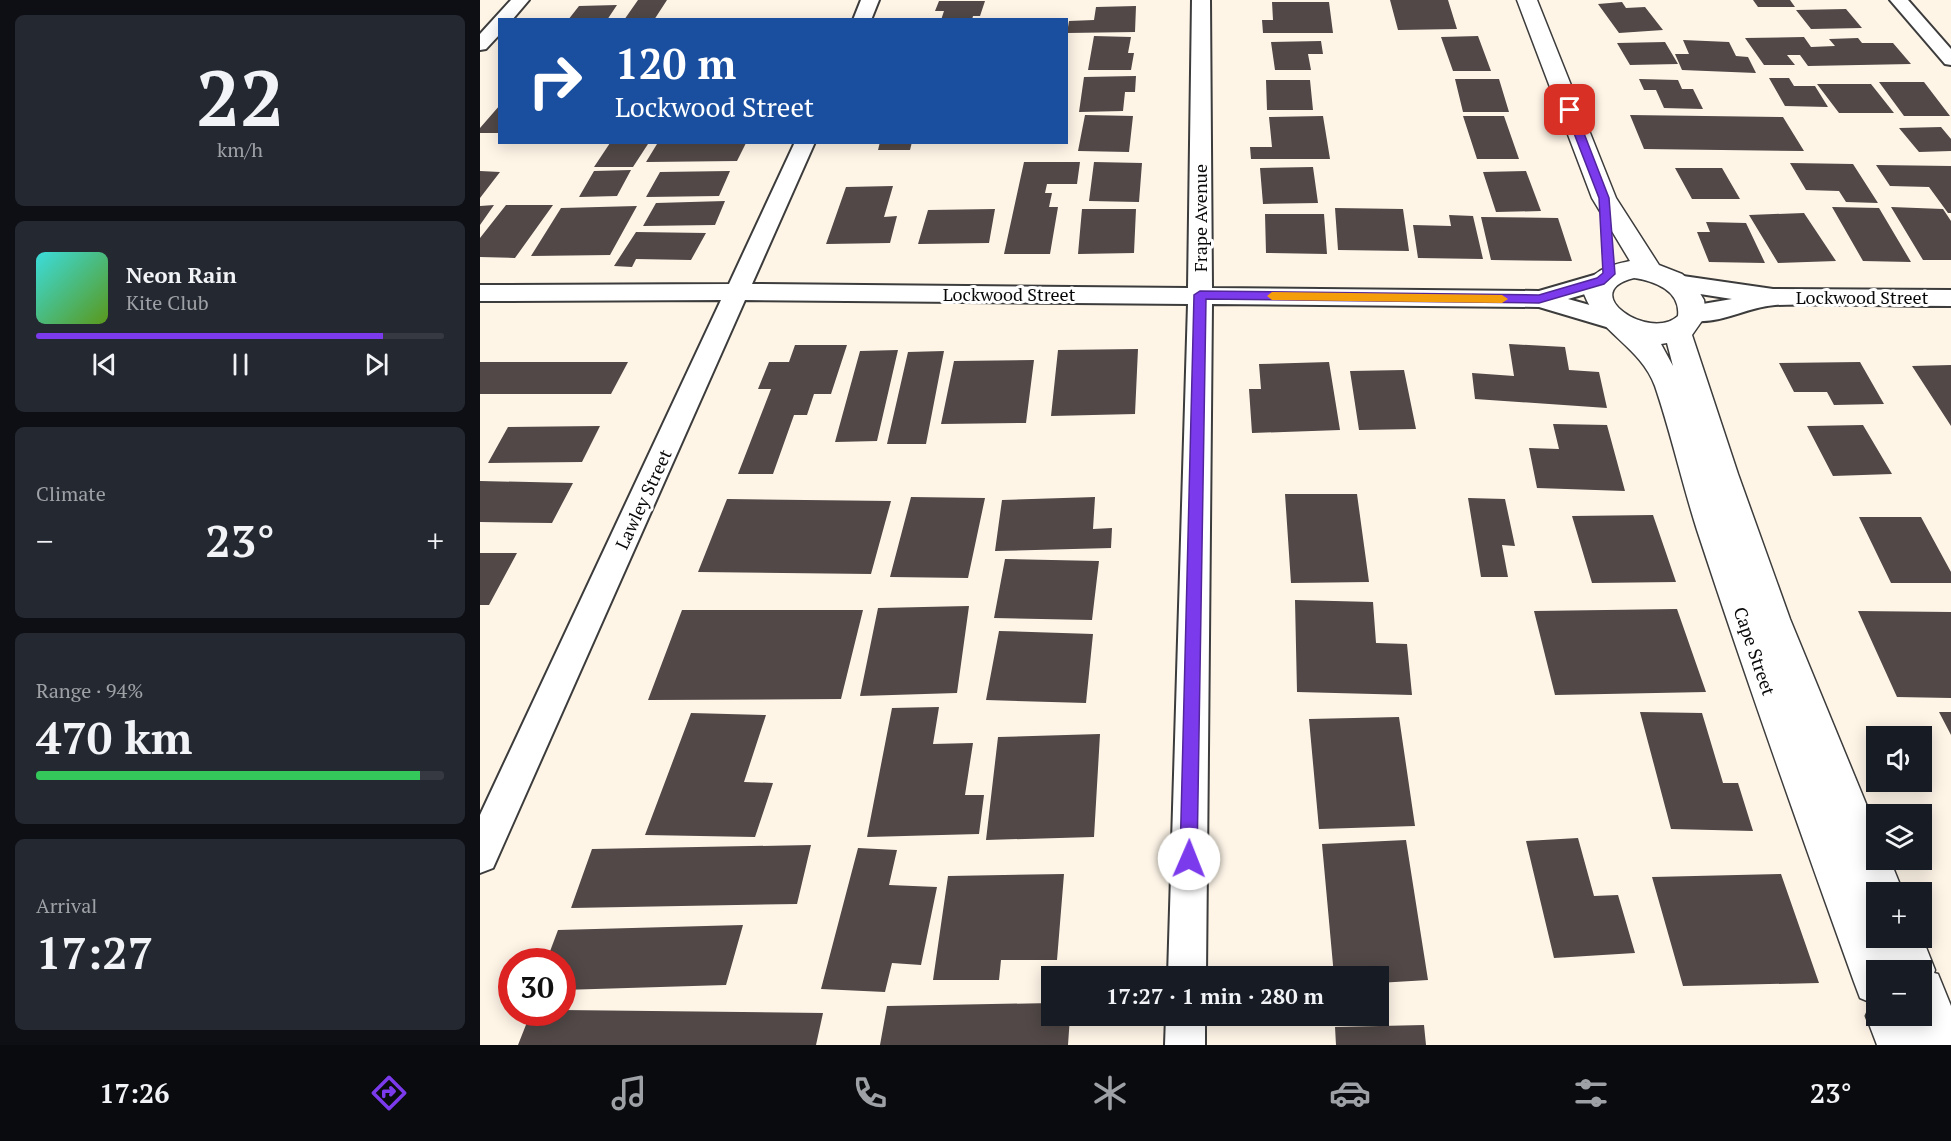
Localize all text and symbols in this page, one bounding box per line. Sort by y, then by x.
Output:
text: 120 m [615,35,736,91]
icon: right [516,42,594,120]
text: 22 [196,45,284,148]
pin [1544,84,1595,135]
text: Lockwood Street [615,89,814,125]
icon: arrive [1553,93,1586,126]
text: km/h [217,136,263,163]
street label: Frape Avenue [1188,164,1212,272]
text: Neon Rain [126,260,237,289]
street label: Lockwood Street [943,282,1076,306]
street label: Lockwood Street [1796,285,1929,309]
text: Kite Club [126,289,209,316]
icon: previous [88,348,121,381]
icon: pause [224,348,257,381]
icon: next [360,348,393,381]
street label: Lawley Street [609,445,677,553]
text: Climate [36,480,106,507]
text: 23° [205,510,275,570]
text: − [36,519,54,562]
text: + [426,519,444,562]
street label: Cape Street [1729,603,1781,699]
text: Range · 94% [36,677,143,704]
text: 470 km [36,707,192,767]
map controls [1866,726,1932,1026]
button: sound [1866,726,1932,792]
button: layers [1866,804,1932,870]
position arrow [1157,827,1221,891]
button: + [1866,882,1932,948]
text: Arrival [36,892,97,919]
text: 17:27 [36,922,153,982]
speed limit sign: 30 [498,948,576,1026]
button: − [1866,960,1932,1026]
text: 17:27 · 1 min · 280 m [1106,981,1324,1010]
icon: directions [368,1072,410,1114]
icon: music [608,1072,650,1114]
icon: phone [849,1072,891,1114]
icon: climate [1089,1072,1131,1114]
icon: car [1329,1072,1371,1114]
icon: filters [1570,1072,1612,1114]
text: 17:26 [99,1075,169,1111]
text: 23° [1810,1075,1852,1111]

